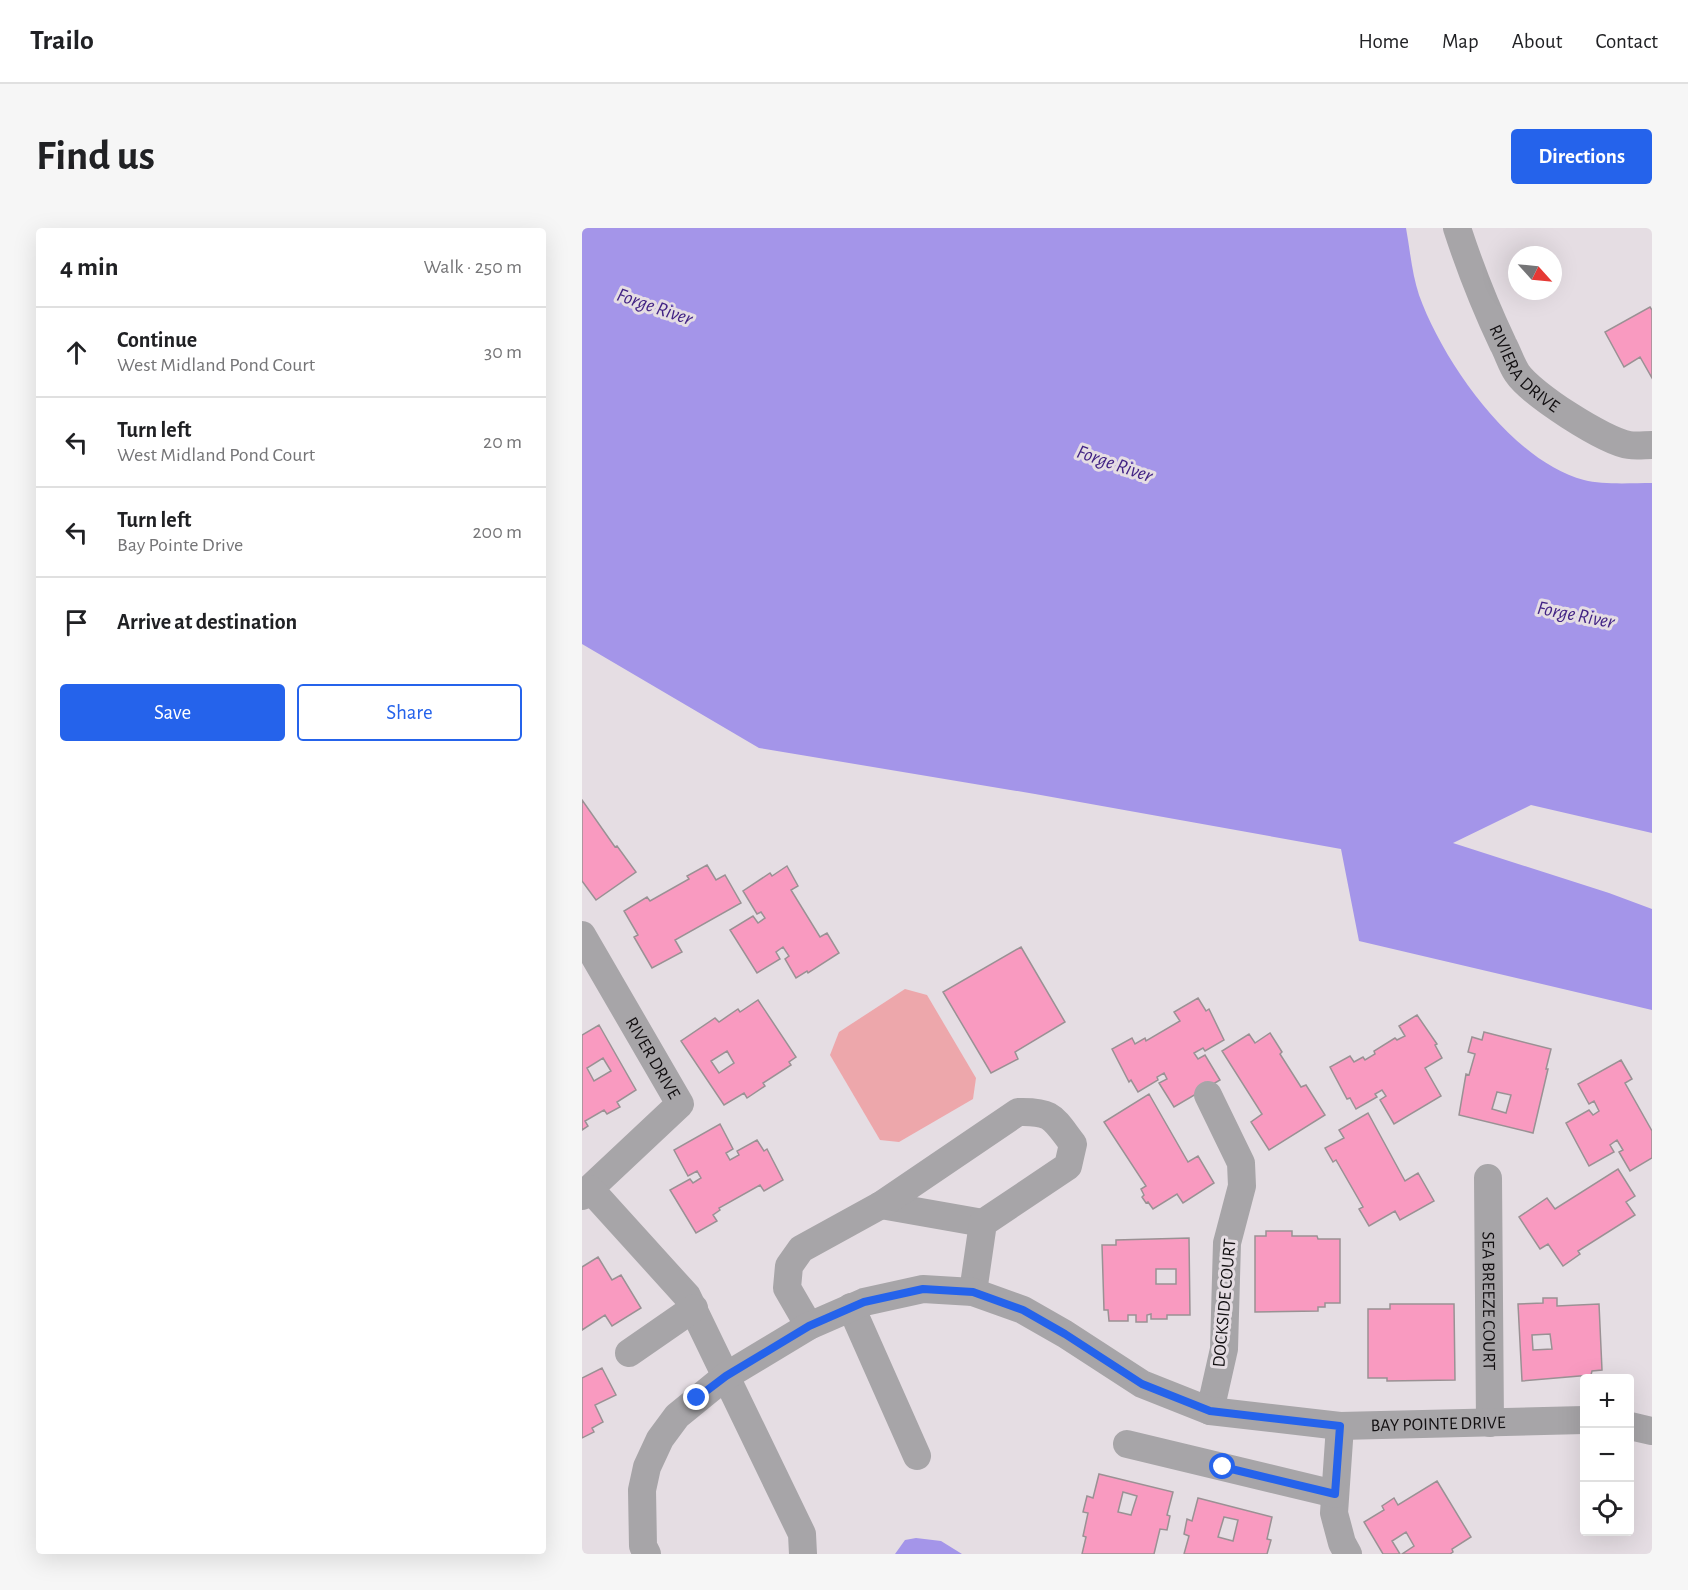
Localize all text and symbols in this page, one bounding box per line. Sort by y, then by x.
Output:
text: Trailo [30,27,94,55]
text: Home [1358,31,1409,52]
text: Map [1442,31,1479,52]
text: About [1512,31,1562,52]
text: Contact [1595,31,1658,52]
button: Directions [1511,129,1652,184]
text: Find us [36,135,155,177]
north arrow [1508,246,1562,300]
text: 4 min [60,254,119,280]
text: Walk · 250 m [423,257,522,277]
water label: Forge River [614,285,695,329]
street label: RIVIERA DRIVE [1485,322,1563,416]
text: Continue [117,329,197,351]
icon: ahead [60,336,93,369]
text: 30 m [484,342,522,362]
text: West Midland Pond Court [117,355,315,375]
text: Turn left [117,419,191,441]
icon: left [60,426,93,459]
text: 20 m [483,432,522,452]
water label: Forge River [1074,442,1155,486]
text: West Midland Pond Court [117,445,315,465]
text: Turn left [117,509,191,531]
icon: left [60,516,93,549]
text: 200 m [472,522,522,542]
text: Bay Pointe Drive [117,535,243,555]
water label: Forge River [1535,598,1617,632]
icon: arrive [60,606,93,639]
text: Arrive at destination [117,611,297,633]
button: Save [60,684,285,741]
button: Share [297,684,522,741]
street label: RIVER DRIVE [622,1014,683,1103]
street label: SEA BREEZE COURT [1478,1231,1498,1371]
street label: DOCKSIDE COURT [1210,1238,1240,1368]
map controls [1580,1374,1634,1536]
button: + [1580,1374,1634,1428]
route end [683,1384,709,1410]
street label: BAY POINTE DRIVE [1370,1414,1506,1435]
button: − [1580,1428,1634,1482]
route start [1209,1453,1235,1479]
button: locate [1580,1482,1634,1536]

